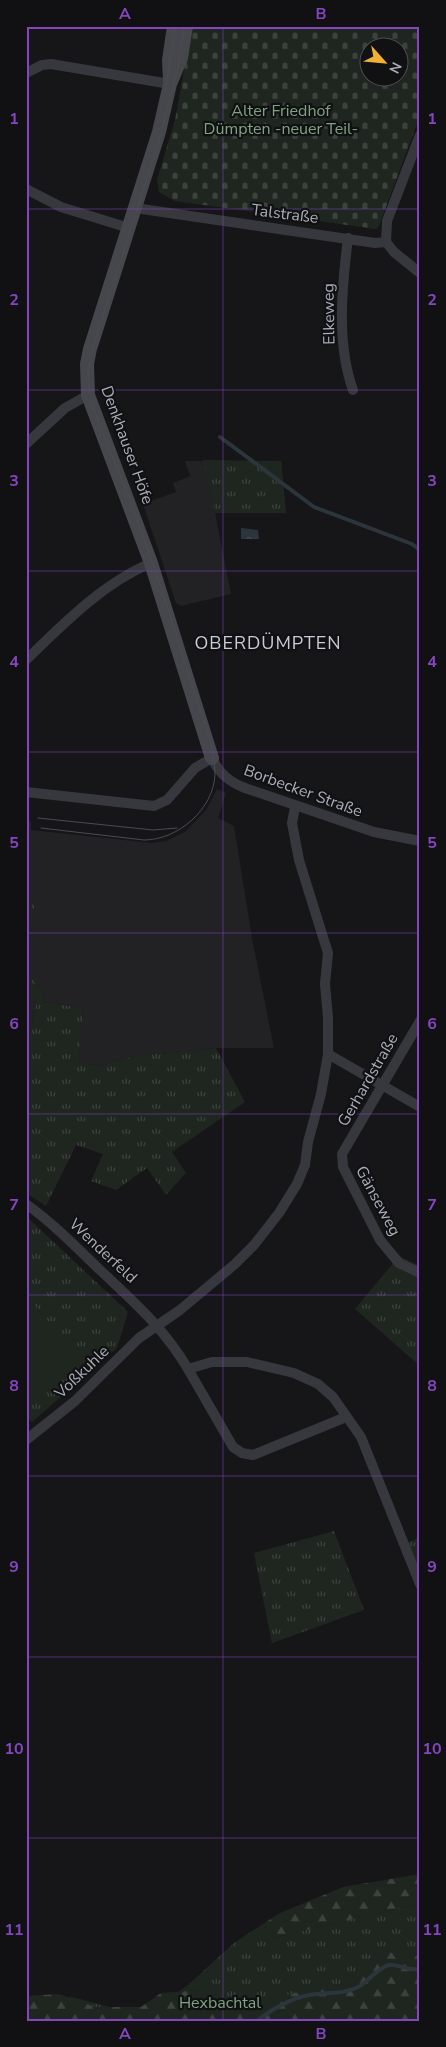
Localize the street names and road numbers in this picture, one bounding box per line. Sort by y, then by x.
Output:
street label: Talstraße [250,199,320,229]
street label: Elkeweg [317,283,341,345]
street label: Denkhauser Höfe [95,383,159,507]
street label: Borbecker Straße [241,759,365,823]
street label: Gerhardstraße [332,1029,404,1131]
street label: Gänseweg [350,1162,406,1240]
street label: Wenderfeld [64,1214,142,1288]
street label: Voßkuhle [49,1340,114,1404]

